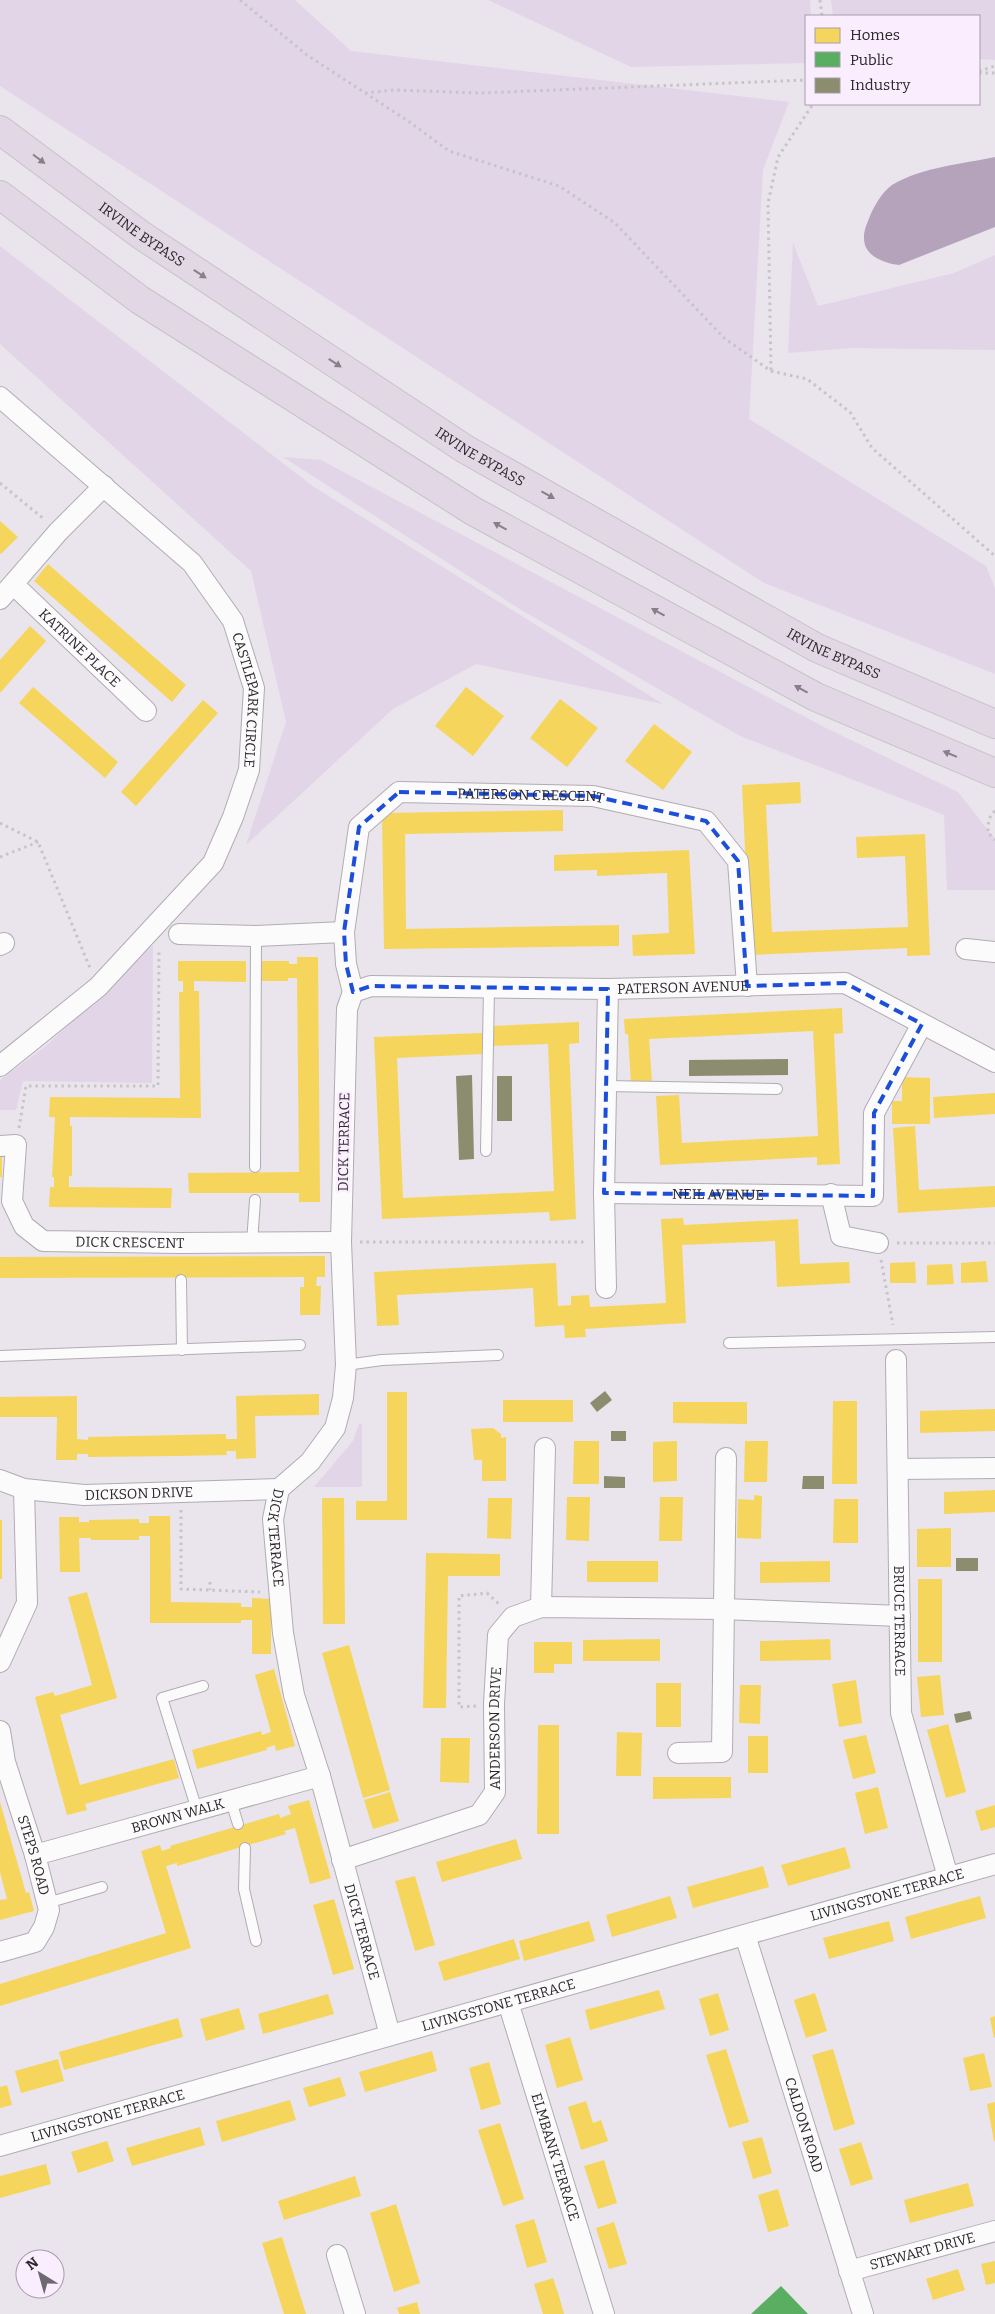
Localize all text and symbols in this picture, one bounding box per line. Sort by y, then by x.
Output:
legend [805,15,980,105]
text: Homes [850,26,900,44]
text: Public [850,51,894,69]
text: Industry [850,76,910,94]
one-way arrow [32,154,45,165]
street label: IRVINE BYPASS [96,198,188,270]
one-way arrow [193,269,206,279]
one-way arrow [329,359,342,368]
street label: IRVINE BYPASS [432,423,528,490]
one-way arrow [541,491,554,500]
one-way arrow [494,521,507,530]
street label: KATRINE PLACE [36,605,124,691]
one-way arrow [652,607,665,616]
street label: IRVINE BYPASS [784,624,883,683]
street label: CASTLEPARK CIRCLE [229,630,262,768]
one-way arrow [794,685,809,693]
one-way arrow [942,750,957,758]
street label: PATERSON CRESCENT [457,785,606,807]
street label: PATERSON AVENUE [617,977,749,997]
street label: DICK TERRACE [335,1092,353,1192]
street label: NEIL AVENUE [672,1185,764,1203]
street label: DICK CRESCENT [75,1233,184,1252]
street label: DICKSON DRIVE [85,1483,193,1503]
street label: DICK TERRACE [264,1487,287,1588]
street label: BRUCE TERRACE [890,1565,909,1677]
street label: ANDERSON DRIVE [485,1666,505,1790]
street label: BROWN WALK [129,1794,226,1836]
street label: STEPS ROAD [14,1813,53,1897]
street label: LIVINGSTONE TERRACE [808,1865,966,1924]
street label: DICK TERRACE [341,1882,383,1982]
street label: LIVINGSTONE TERRACE [420,1975,577,2035]
street label: CALDON ROAD [781,2075,827,2175]
street label: LIVINGSTONE TERRACE [29,2086,187,2145]
street label: ELMBANK TERRACE [528,2091,583,2223]
street label: STEWART DRIVE [868,2228,977,2273]
north arrow [15,2249,65,2299]
text: N [23,2254,42,2274]

